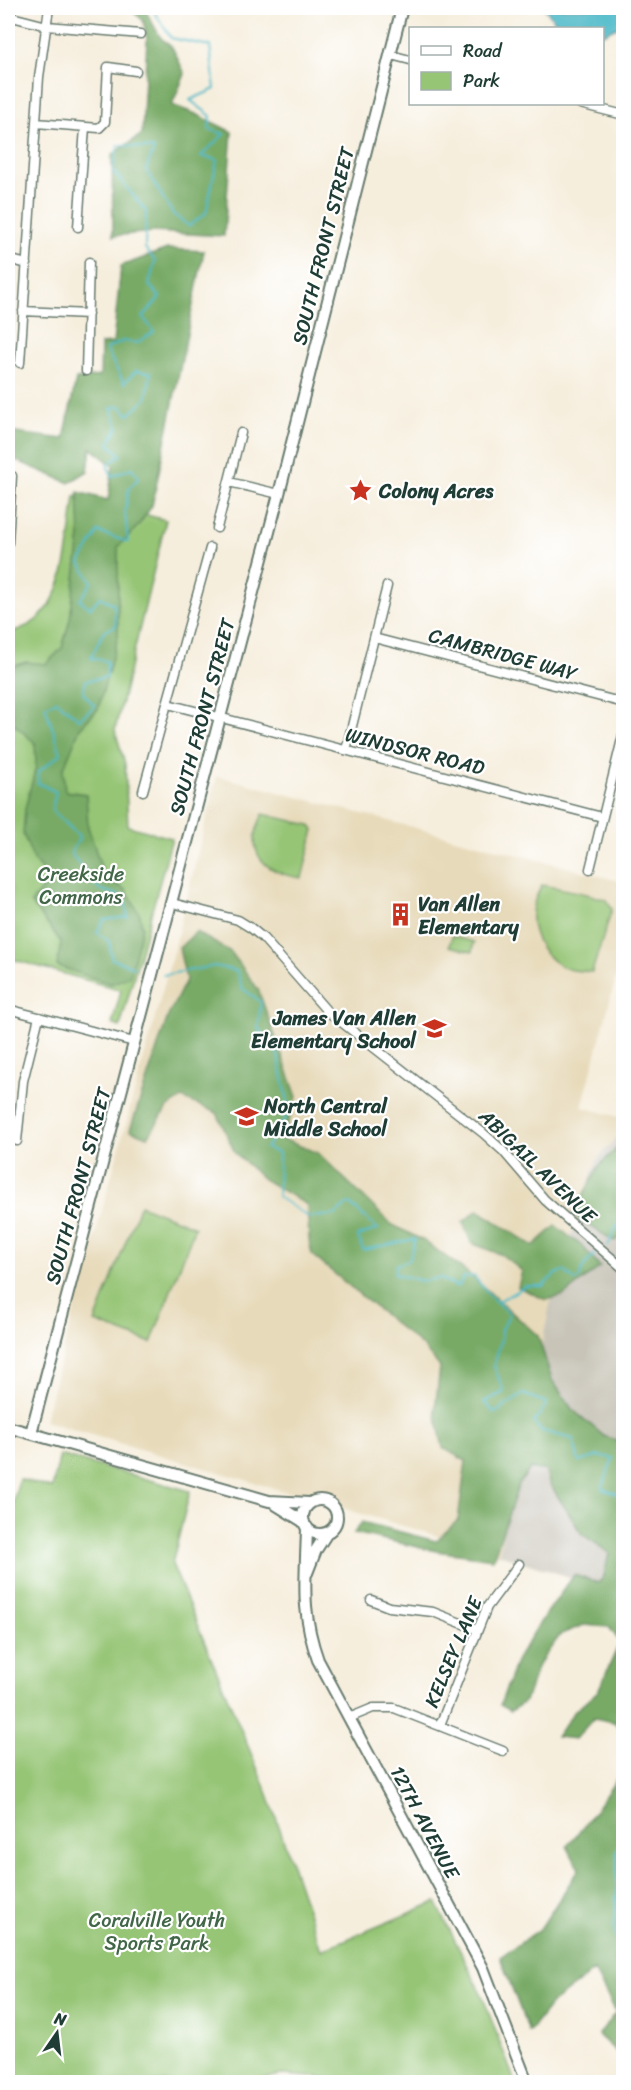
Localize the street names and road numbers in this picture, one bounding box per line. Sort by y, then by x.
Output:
street label: SOUTH FRONT STREET [282,142,365,349]
street label: SOUTH FRONT STREET [159,614,246,819]
street label: CAMBRIDGE WAY [425,618,582,691]
street label: WINDSOR ROAD [342,717,488,786]
street label: SOUTH FRONT STREET [35,1083,122,1288]
street label: ABIGAIL AVENUE [469,1100,607,1234]
street label: KELSEY LANE [414,1589,493,1713]
street label: 12TH AVENUE [380,1759,470,1887]

